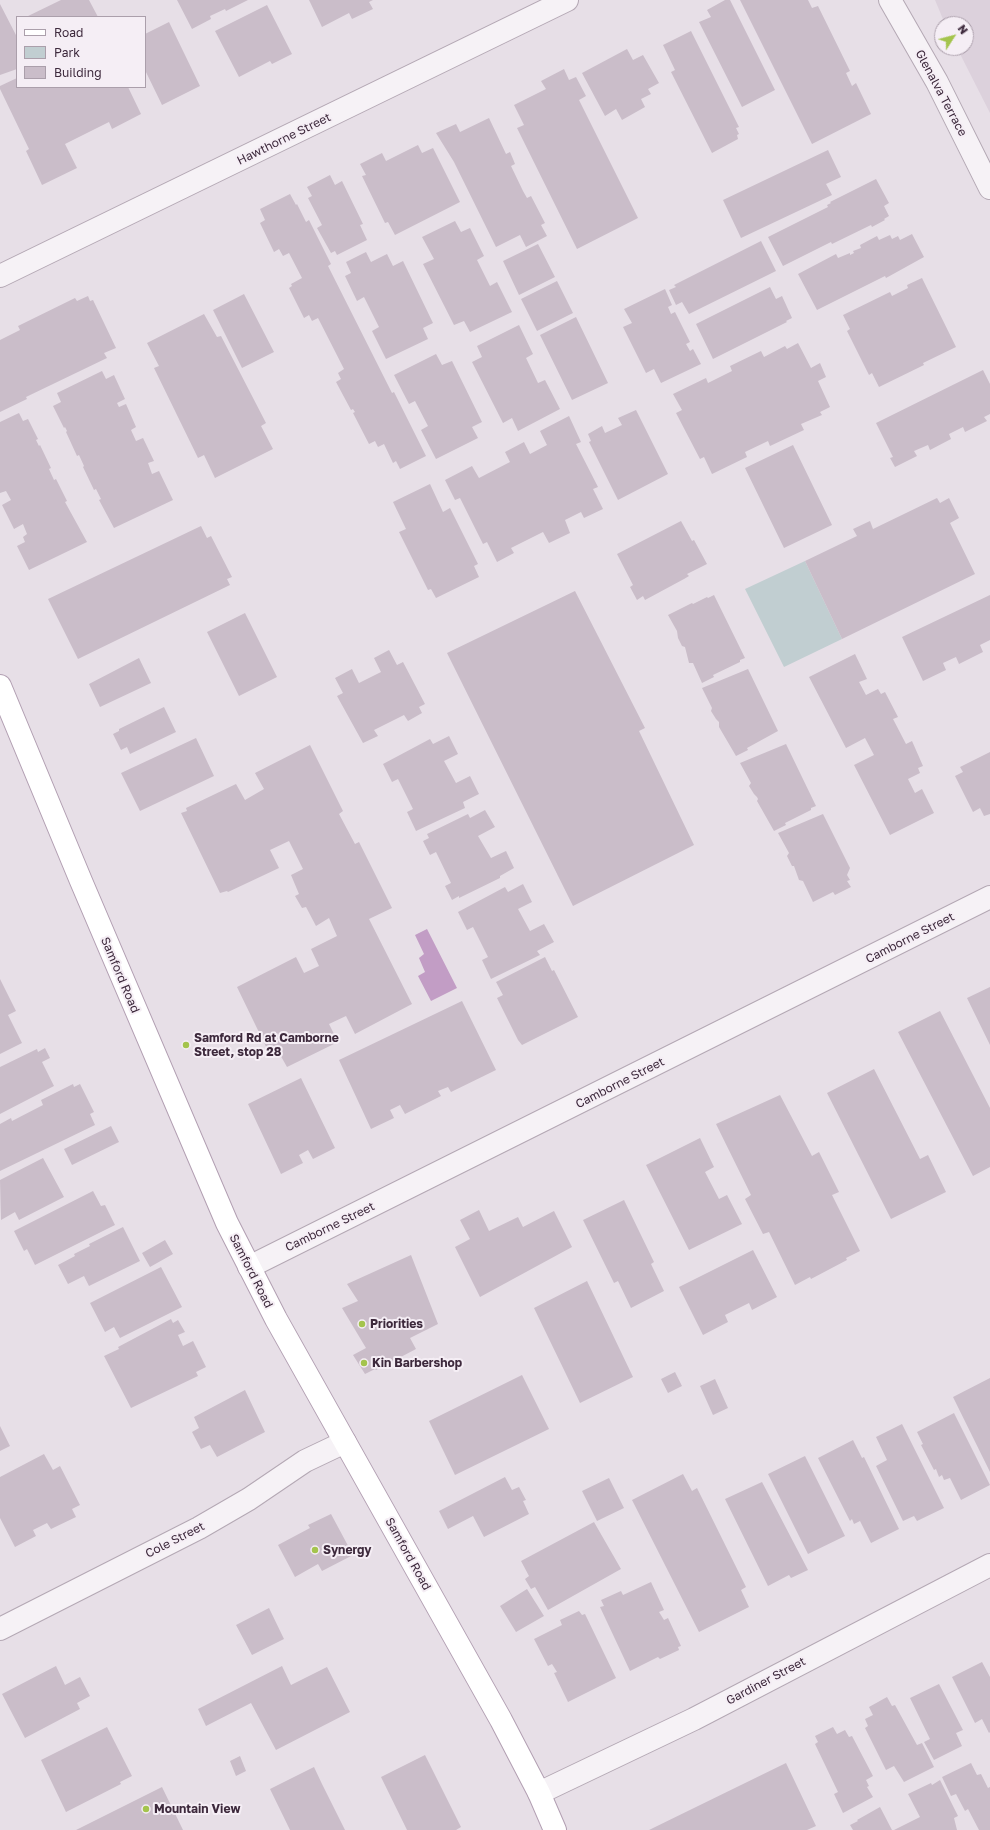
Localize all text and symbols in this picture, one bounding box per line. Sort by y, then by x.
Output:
legend [16,16,146,88]
north arrow [934,16,974,56]
text: N [956,22,971,36]
text: Road [54,25,83,40]
text: Park [54,45,80,60]
street label: Glenalva Terrace [912,47,970,139]
text: Building [54,65,102,80]
street label: Hawthorne Street [235,110,333,168]
street label: Camborne Street [863,909,957,967]
street label: Samford Road [98,935,142,1015]
place label: Samford Rd at Camborne Street, stop 28 [194,1031,339,1059]
marker: Samford Rd at Camborne Street, stop 28 [181,1040,191,1050]
street label: Camborne Street [573,1054,667,1112]
street label: Camborne Street [283,1199,377,1255]
street label: Samford Road [226,1232,276,1310]
place label: Priorities [370,1317,423,1331]
marker: Priorities [357,1319,367,1329]
place label: Kin Barbershop [372,1356,462,1370]
marker: Kin Barbershop [359,1358,369,1368]
street label: Samford Road [382,1515,434,1593]
street label: Cole Street [143,1519,207,1561]
place label: Synergy [323,1543,372,1557]
marker: Synergy [310,1545,320,1555]
street label: Gardiner Street [724,1654,808,1708]
place label: Mountain View [154,1802,240,1816]
marker: Mountain View [141,1804,151,1814]

